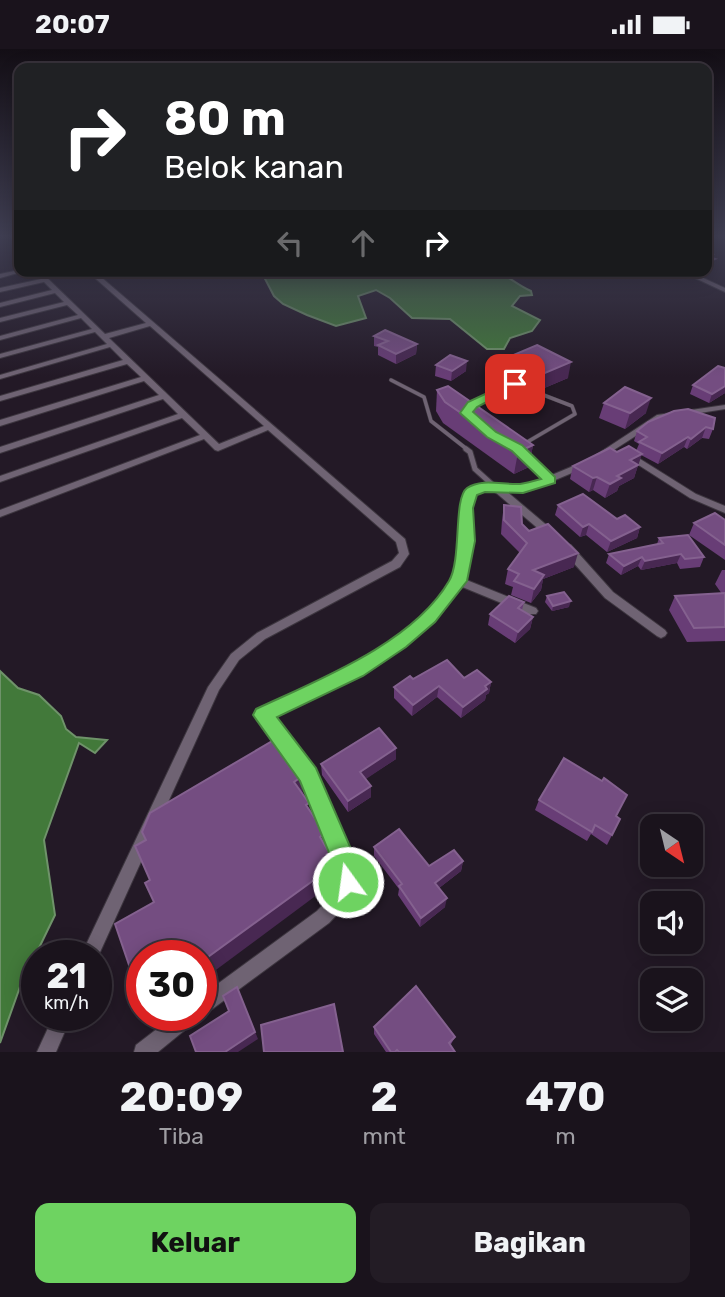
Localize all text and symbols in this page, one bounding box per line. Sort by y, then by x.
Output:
text: 20:07 [35,9,110,40]
text: 80 m [164,89,286,147]
icon: right [49,91,140,182]
text: Belok kanan [164,148,344,186]
icon: left [271,224,309,262]
icon: ahead [344,224,382,262]
icon: right [417,224,455,262]
pin [485,354,545,414]
icon: arrive [496,365,534,403]
north arrow [640,814,704,877]
map controls [640,814,703,1031]
position arrow [311,845,385,919]
button: sound [640,891,703,954]
speed limit sign: 30 [126,940,217,1031]
text: 21 [46,955,87,997]
button: layers [640,968,703,1031]
text: km/h [44,992,89,1014]
text: 20:09 [119,1072,243,1122]
text: 2 [371,1072,398,1122]
text: 470 [525,1072,606,1122]
text: Tiba [159,1122,204,1150]
text: mnt [363,1122,406,1150]
text: m [555,1122,576,1150]
button: Keluar [35,1203,356,1283]
button: Bagikan [370,1203,690,1283]

